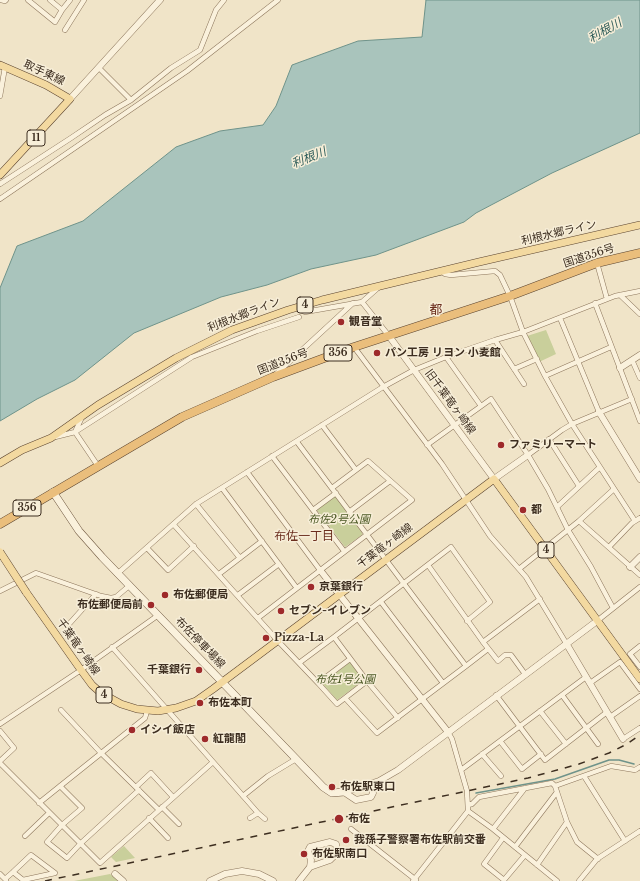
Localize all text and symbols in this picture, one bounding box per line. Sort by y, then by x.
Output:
water label: 利根川 [586,16,624,46]
street label: 取手東線 [21,58,67,88]
road number: 11 [27,130,45,146]
water label: 利根川 [290,145,328,171]
street label: 利根水郷ライン [520,218,598,248]
street label: 国道356号 [562,242,616,270]
street label: 利根水郷ライン [206,295,282,335]
road number: 4 [297,297,313,313]
district label: 都 [430,302,442,318]
place label: 観音堂 [349,315,382,329]
marker: 観音堂 [336,317,346,327]
road number: 356 [324,345,352,361]
street label: 国道356号 [256,346,310,378]
place label: パン工房 リヨン 小麦館 [385,346,501,360]
marker: パン工房 リヨン 小麦館 [372,348,382,358]
street label: 旧千葉竜ヶ崎線 [422,367,478,437]
place label: ファミリーマート [509,438,597,452]
marker: ファミリーマート [496,440,506,450]
road number: 356 [13,500,41,516]
place label: 都 [531,503,542,517]
marker: 都 [518,505,528,515]
park label: 布佐2号公園 [308,513,370,527]
street label: 千葉竜ヶ崎線 [355,521,415,571]
district label: 布佐一丁目 [274,530,334,544]
road number: 4 [538,542,554,558]
place label: 京葉銀行 [319,580,363,594]
marker: 京葉銀行 [306,582,316,592]
place label: 布佐郵便局 [173,588,228,602]
marker: 布佐郵便局 [160,590,170,600]
place label: 布佐郵便局前 [77,598,143,612]
marker: 布佐郵便局前 [146,600,156,610]
place label: セブン-イレブン [289,604,371,618]
marker: セブン-イレブン [276,606,286,616]
street label: 布佐停車場線 [172,615,228,671]
street label: 千葉竜ヶ崎線 [54,616,102,678]
place label: Pizza-La [274,631,324,645]
marker: Pizza-La [261,633,271,643]
place label: 千葉銀行 [147,663,191,677]
marker: 千葉銀行 [194,665,204,675]
park label: 布佐1号公園 [315,673,375,687]
road number: 4 [96,687,112,703]
place label: 布佐本町 [208,696,252,710]
marker: 布佐本町 [195,698,205,708]
place label: イシイ飯店 [140,723,195,737]
marker: イシイ飯店 [127,725,137,735]
place label: 紅龍閣 [213,732,246,746]
marker: 紅龍閣 [200,734,210,744]
place label: 布佐駅東口 [340,780,395,794]
marker: 布佐駅東口 [327,782,337,792]
place label: 布佐 [348,812,370,826]
marker: 布佐 [333,813,345,825]
place label: 我孫子警察署布佐駅前交番 [354,833,486,847]
marker: 我孫子警察署布佐駅前交番 [341,835,351,845]
place label: 布佐駅南口 [312,847,367,861]
marker: 布佐駅南口 [299,849,309,859]

